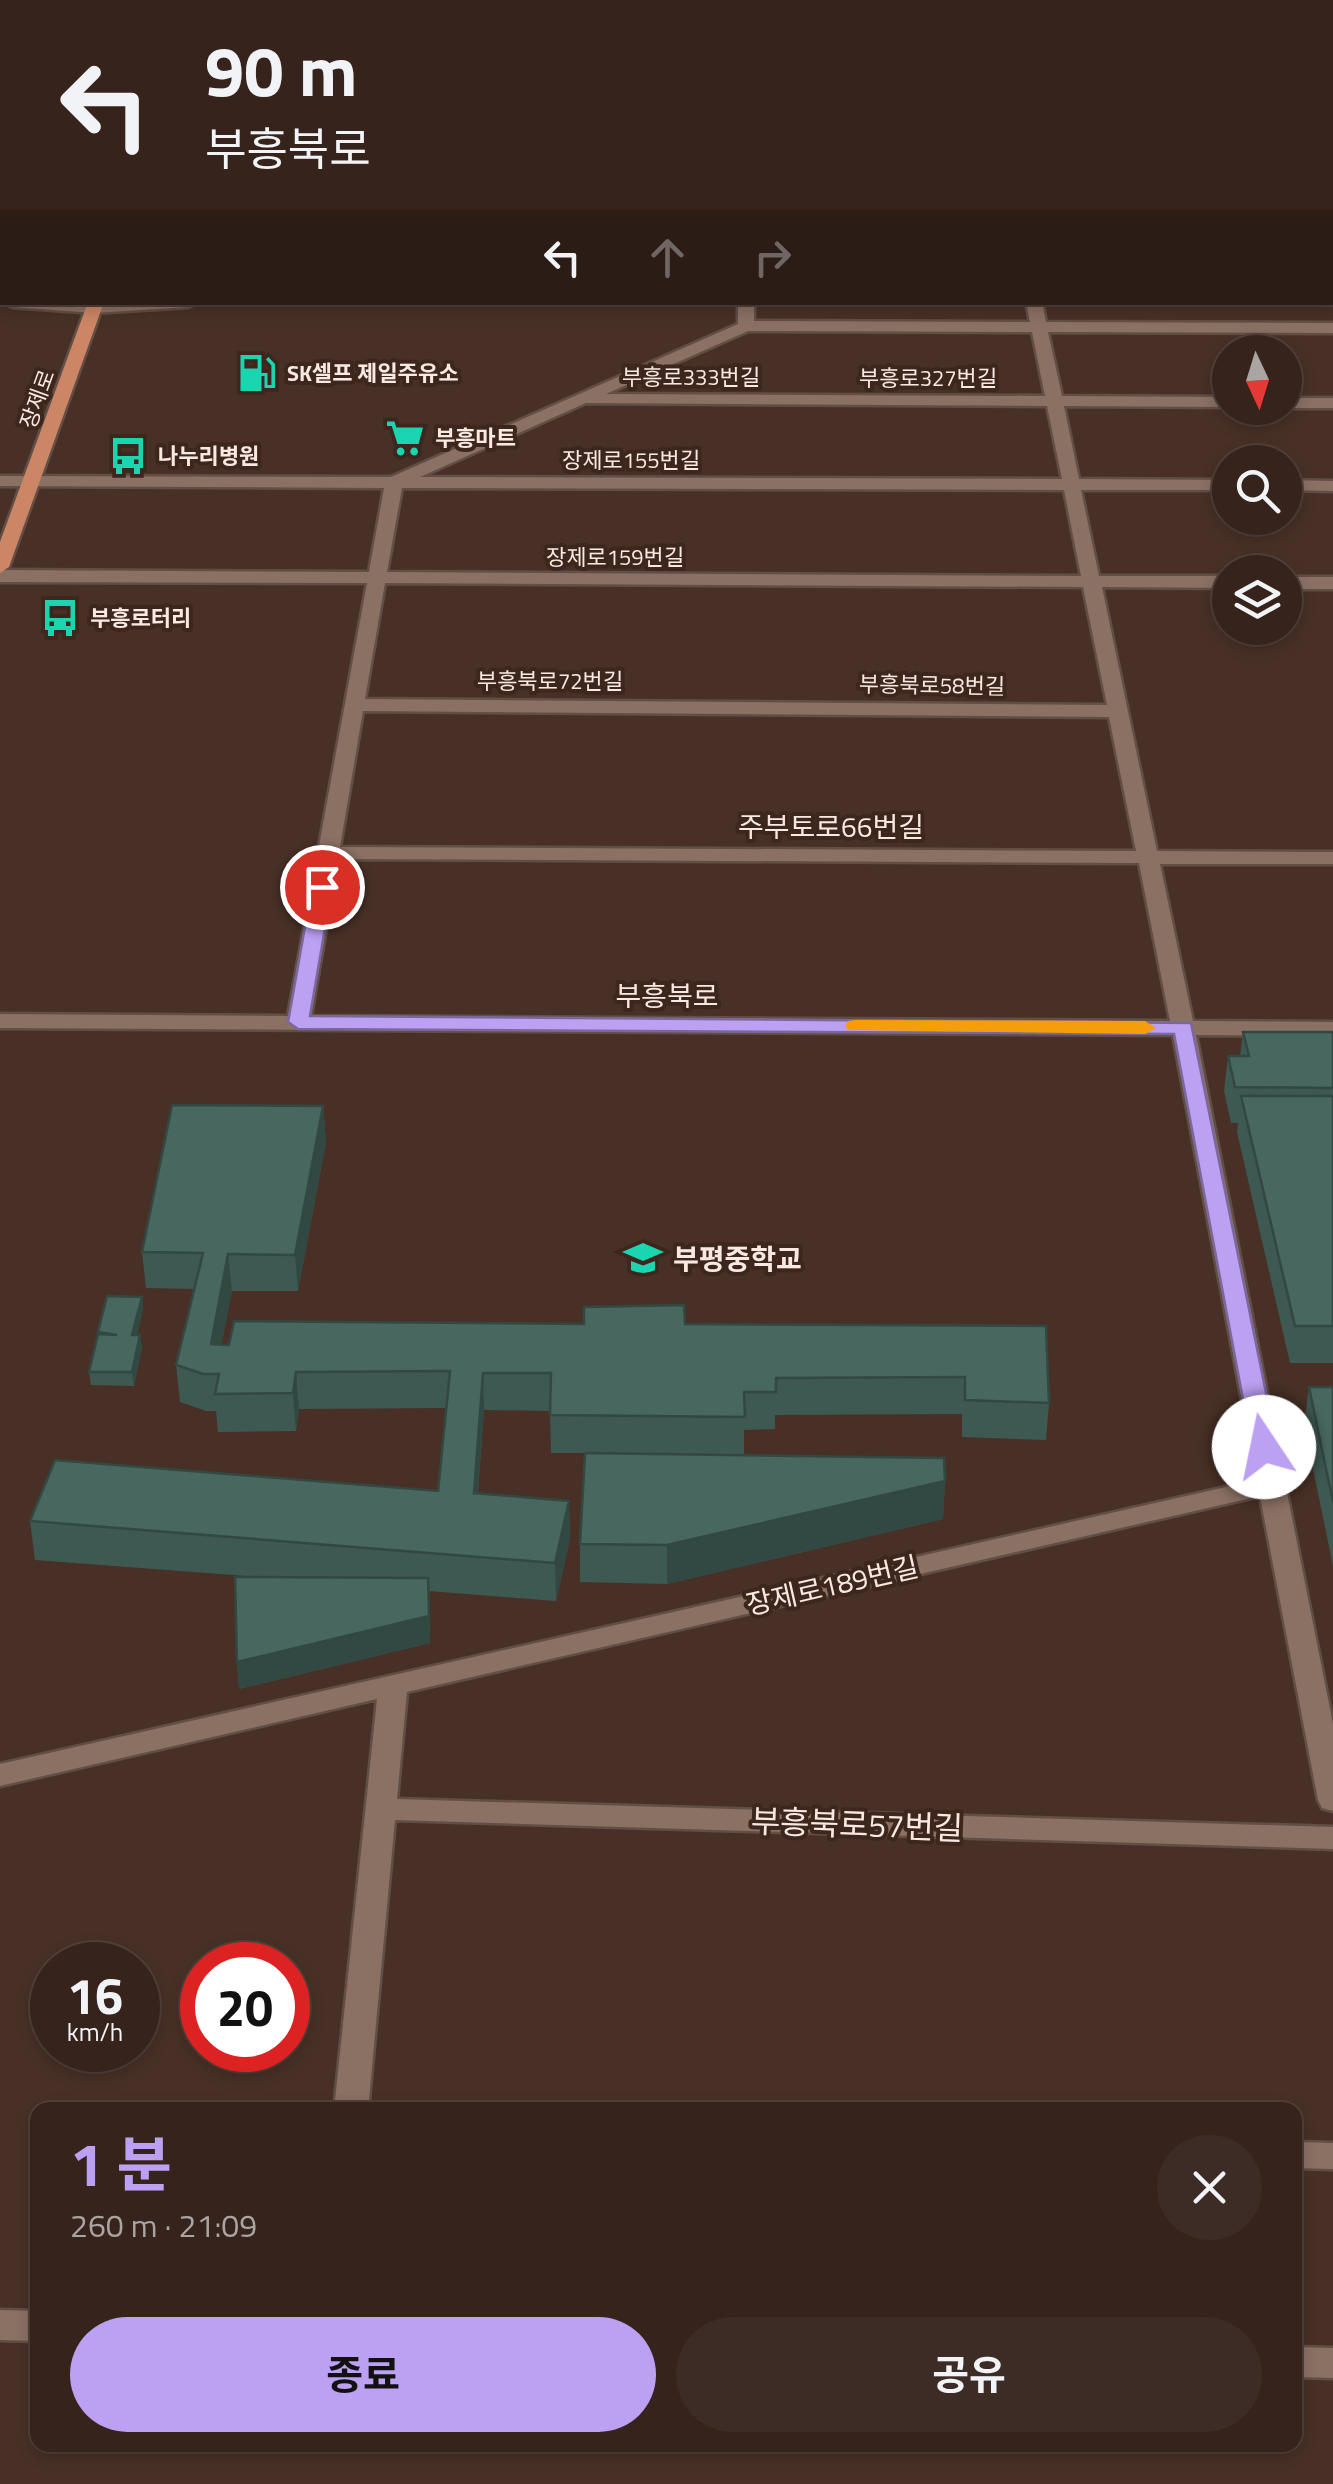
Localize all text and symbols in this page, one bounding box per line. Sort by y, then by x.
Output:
text: 90 m [205,17,358,123]
icon: left [40,40,170,170]
text: 부흥북로 [205,114,371,182]
icon: left [535,230,590,285]
icon: ahead [640,230,695,285]
icon: right [745,230,800,285]
north arrow [1212,335,1302,425]
map controls [1212,335,1302,645]
fuel station icon: SK셀프 제일주유소 [236,352,278,394]
place label: SK셀프 제일주유소 [287,356,459,390]
street label: 부흥로333번길 [622,360,760,394]
street label: 부흥로327번길 [859,361,997,395]
street label: 장제로 [11,365,63,433]
supermarket icon: 부흥마트 [384,417,426,459]
place label: 부흥마트 [435,421,516,455]
bus stop icon: 나누리병원 [107,435,149,477]
place label: 나누리병원 [158,439,259,473]
street label: 장제로155번길 [562,443,700,477]
button: search [1212,445,1302,535]
street label: 장제로159번길 [546,540,684,574]
button: layers [1212,555,1302,645]
bus stop icon: 부흥로터리 [39,597,81,639]
place label: 부흥로터리 [90,601,191,635]
street label: 부흥북로72번길 [477,664,623,698]
street label: 부흥북로58번길 [859,667,1005,703]
street label: 주부토로66번길 [738,805,924,848]
pin [280,845,365,930]
icon: arrive [295,860,350,915]
street label: 부흥북로 [615,974,719,1017]
school or university icon: 부평중학교 [622,1237,664,1279]
place label: 부평중학교 [673,1237,802,1280]
position arrow [1212,1395,1316,1499]
street label: 장제로189번길 [741,1544,923,1626]
street label: 부흥북로57번길 [750,1796,964,1852]
speed limit sign: 20 [180,1942,310,2072]
text: 16 [67,1957,123,2033]
text: km/h [67,2013,123,2051]
text: 1 분 [70,2118,172,2209]
button: close [1157,2135,1262,2240]
text: 260 m · 21:09 [70,2201,257,2249]
button: 종료 [70,2317,656,2432]
button: 공유 [676,2317,1262,2432]

